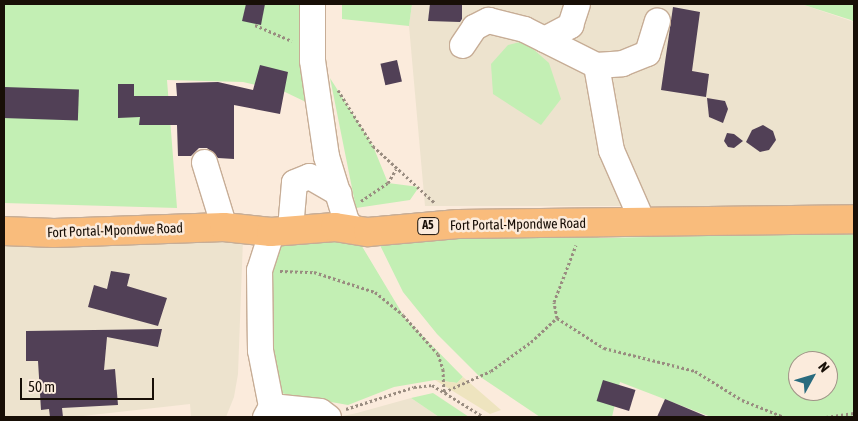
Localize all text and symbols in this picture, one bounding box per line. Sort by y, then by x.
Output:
street label: Fort Portal-Mpondwe Road [450,214,586,234]
road number: A5 [417,217,439,236]
street label: Fort Portal-Mpondwe Road [47,219,183,241]
north arrow [788,351,838,401]
text: N [815,359,833,375]
scale bar [22,368,156,400]
text: 50 m [28,378,55,395]

